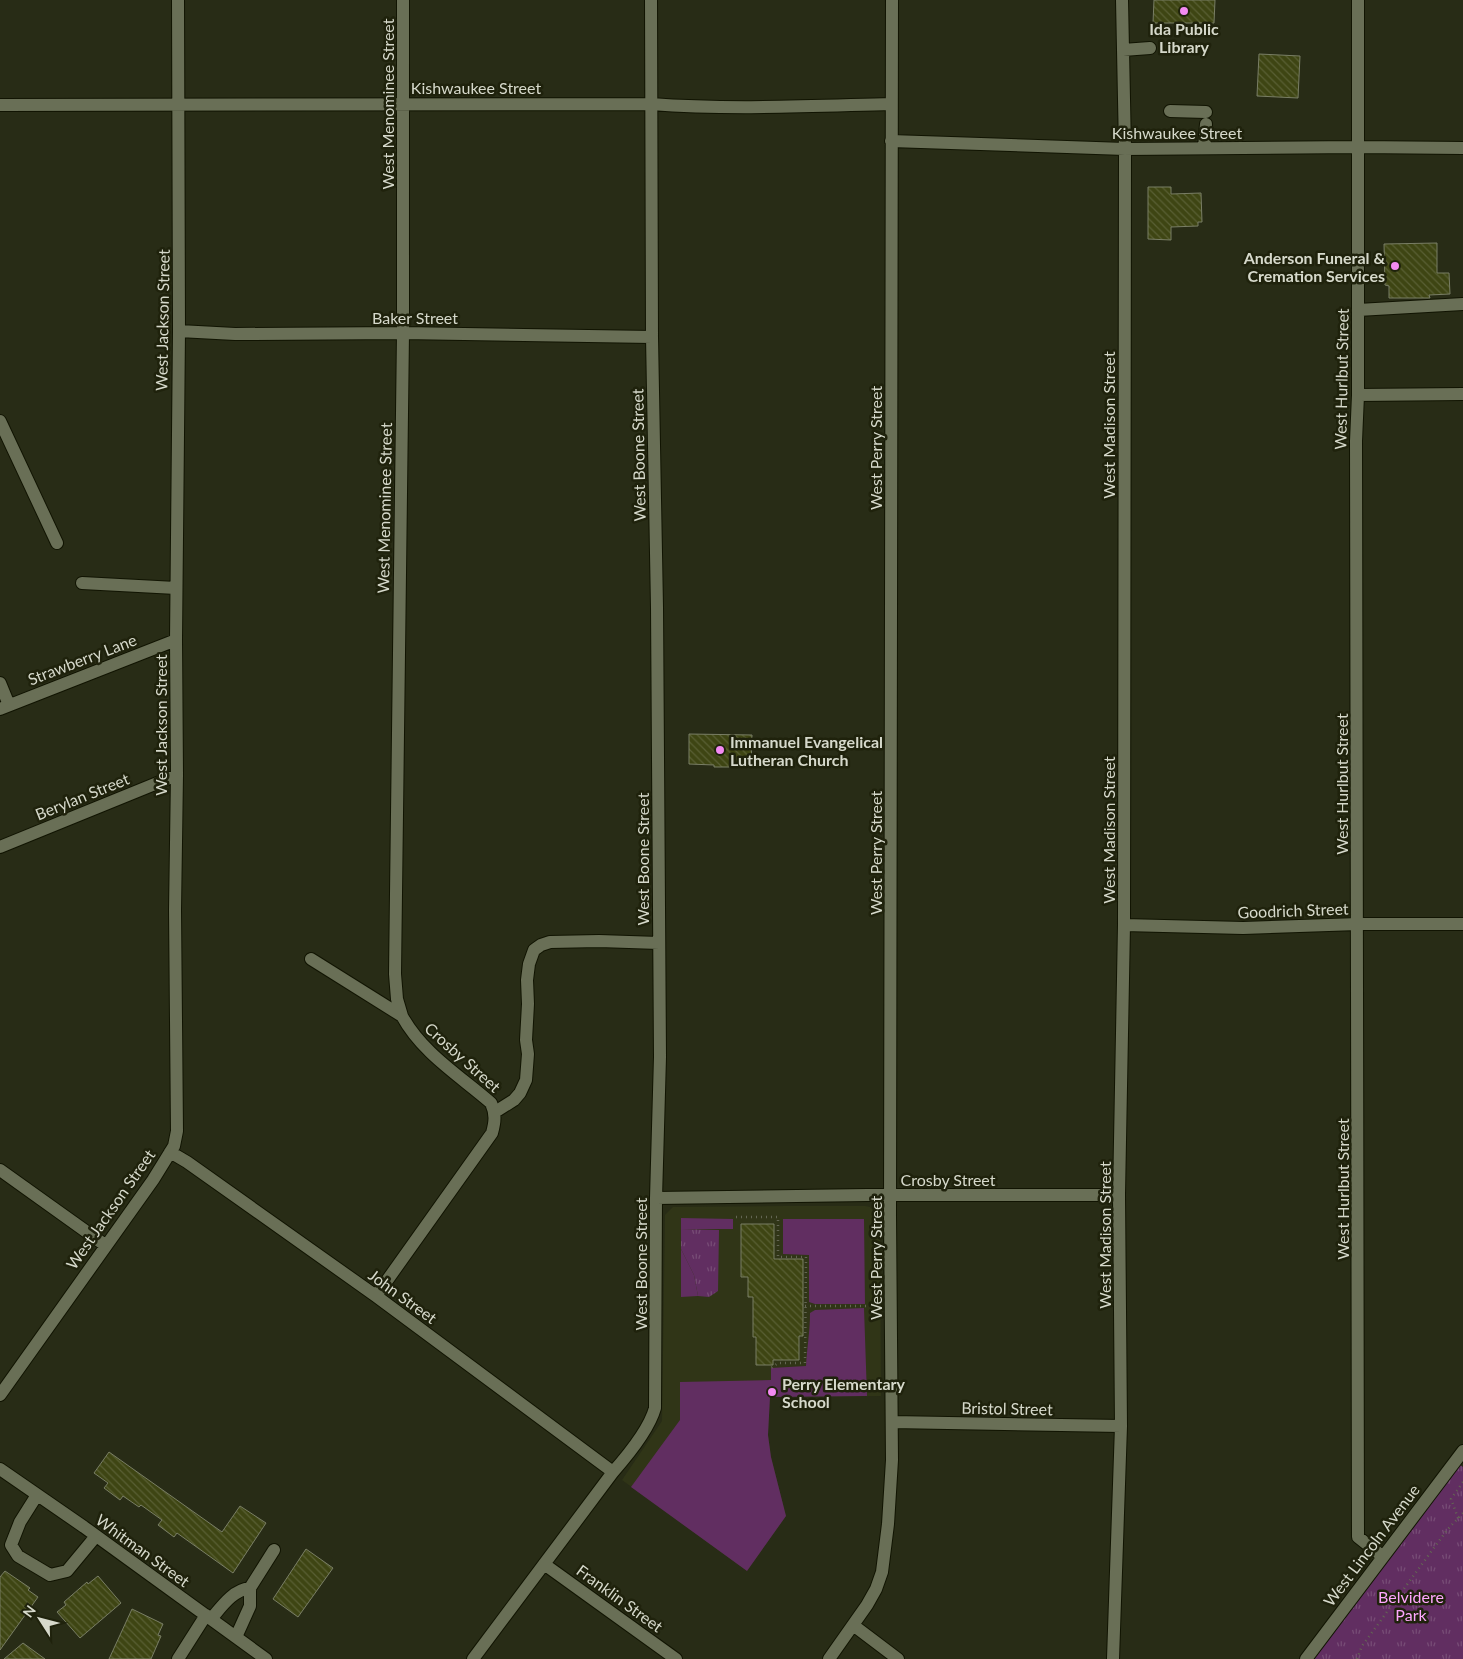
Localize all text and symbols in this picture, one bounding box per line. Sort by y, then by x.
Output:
marker: Ida Public Library [1178,5,1190,17]
street label: West Menominee Street [378,18,397,189]
place label: Ida Public Library [1149,19,1219,56]
street label: Kishwaukee Street [411,78,541,97]
street label: Kishwaukee Street [1112,123,1242,142]
place label: Anderson Funeral & Cremation Services [1243,248,1385,285]
street label: West Jackson Street [151,249,173,391]
marker: Anderson Funeral & Cremation Services [1389,260,1401,272]
street label: Baker Street [372,308,458,327]
street label: West Hurlbut Street [1330,308,1352,450]
street label: West Madison Street [1099,351,1118,499]
street label: West Perry Street [866,386,885,510]
street label: West Boone Street [627,388,649,522]
street label: West Menominee Street [373,422,395,594]
street label: Strawberry Lane [25,630,139,688]
street label: West Jackson Street [151,654,170,796]
street label: West Hurlbut Street [1332,713,1351,855]
place label: Immanuel Evangelical Lutheran Church [730,732,883,769]
marker: Immanuel Evangelical Lutheran Church [714,744,726,756]
street label: West Madison Street [1099,756,1118,904]
street label: Berylan Street [32,768,132,823]
street label: West Perry Street [866,791,885,915]
street label: West Boone Street [633,792,652,925]
street label: Goodrich Street [1237,899,1349,921]
street label: Crosby Street [421,1018,505,1096]
street label: West Hurlbut Street [1333,1118,1352,1260]
street label: West Jackson Street [62,1145,159,1272]
street label: West Madison Street [1095,1161,1114,1309]
street label: Crosby Street [901,1170,996,1189]
street label: West Perry Street [866,1196,885,1320]
street label: West Boone Street [631,1197,650,1330]
street label: John Street [365,1265,441,1327]
place label: Perry Elementary School [782,1374,906,1411]
marker: Perry Elementary School [766,1386,778,1398]
street label: Bristol Street [961,1398,1053,1418]
street label: West Lincoln Avenue [1319,1480,1423,1610]
street label: Whitman Street [92,1510,194,1591]
street label: Franklin Street [573,1560,667,1636]
park label: Belvidere Park [1378,1587,1444,1624]
north arrow [15,1594,65,1644]
text: N [19,1602,39,1620]

